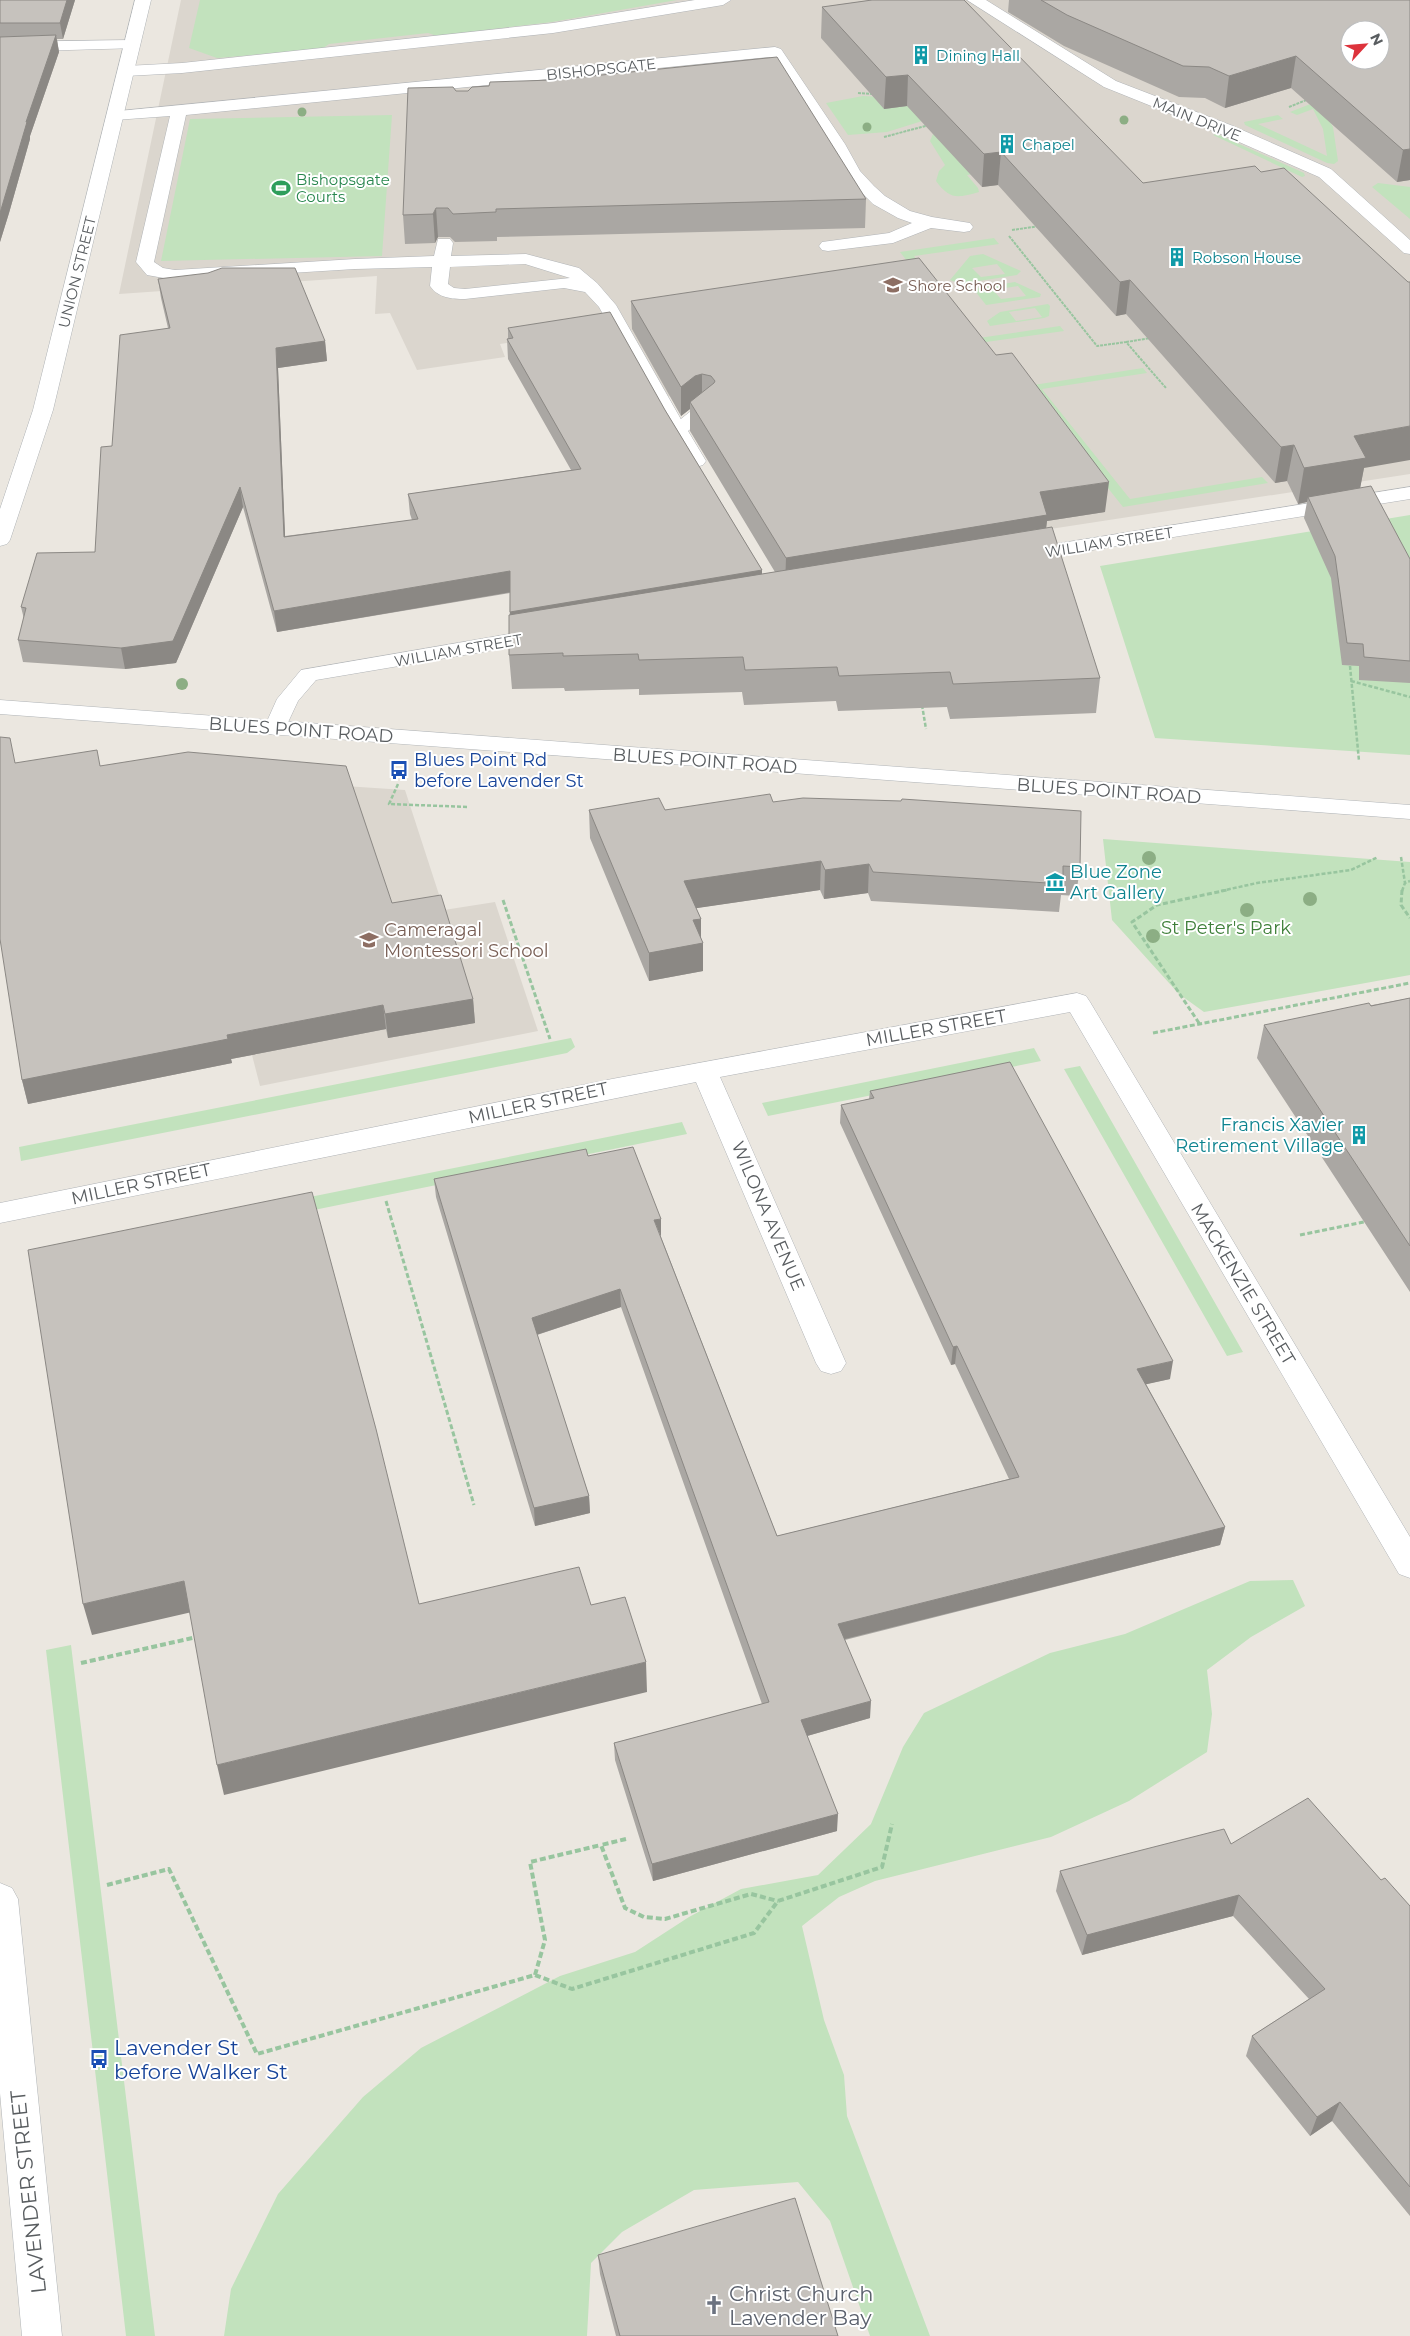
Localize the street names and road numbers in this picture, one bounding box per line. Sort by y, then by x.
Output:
street label: BISHOPSGATE [545,54,657,84]
street label: MAIN DRIVE [1150,93,1244,145]
street label: UNION STREET [54,214,100,330]
street label: WILLIAM STREET [1044,522,1175,562]
street label: WILLIAM STREET [393,629,524,671]
street label: BLUES POINT ROAD [208,713,394,747]
street label: BLUES POINT ROAD [612,744,798,778]
street label: BLUES POINT ROAD [1016,774,1202,808]
street label: MILLER STREET [864,1005,1009,1051]
street label: MILLER STREET [466,1077,611,1129]
street label: WILONA AVENUE [727,1138,809,1294]
street label: MILLER STREET [69,1158,214,1210]
street label: MACKENZIE STREET [1186,1199,1300,1369]
street label: LAVENDER STREET [5,2089,51,2295]

